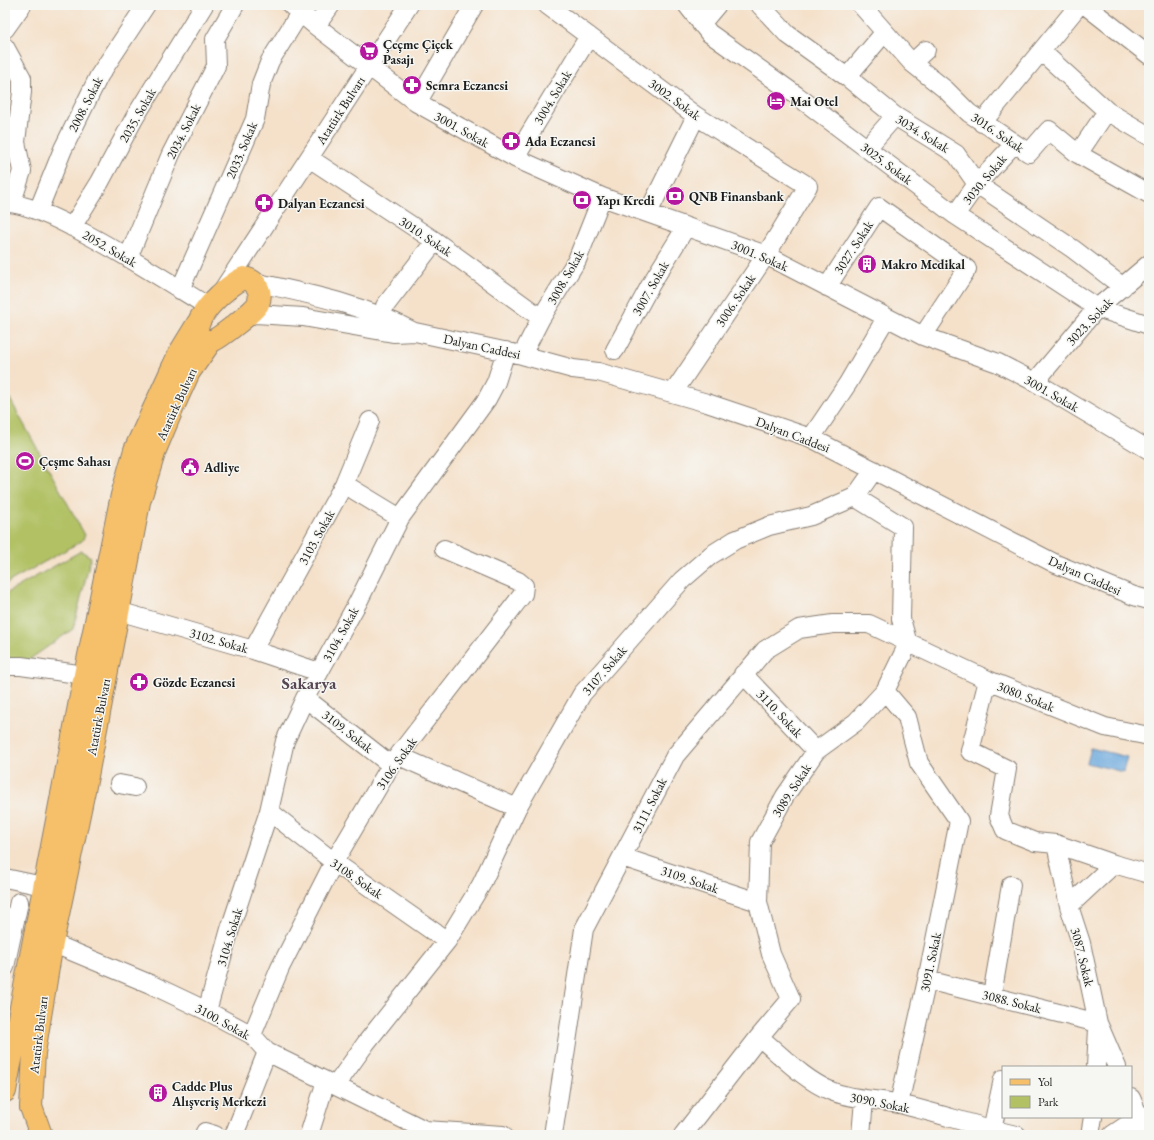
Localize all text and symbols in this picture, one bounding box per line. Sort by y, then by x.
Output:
place label: Çeçme Çiçek Pasajı [383,36,454,68]
supermarket icon: Çeçme Çiçek Pasajı [358,40,380,62]
street label: 3004. Sokak [530,66,576,127]
street label: 2008. Sokak [64,73,107,135]
street label: Atatürk Bulvarı [311,73,369,148]
pharmacy icon: Semra Eczanesi [401,74,423,96]
street label: 3002. Sokak [645,75,705,125]
place label: Semra Eczanesi [426,77,508,94]
street label: 2035. Sokak [115,84,160,146]
hotel icon: Mai Otel [765,90,787,112]
place label: Mai Otel [790,93,838,110]
street label: 2034. Sokak [162,100,205,162]
street label: 3001. Sokak [431,107,493,152]
street label: 3016. Sokak [968,109,1028,157]
street label: 3034. Sokak [893,110,954,157]
street label: 2033. Sokak [222,118,261,181]
pharmacy icon: Ada Eczanesi [500,130,522,152]
place label: Ada Eczanesi [524,133,596,150]
street label: 3025. Sokak [858,138,917,189]
street label: 3030. Sokak [959,150,1011,208]
bank icon: QNB Finansbank [664,185,686,207]
place label: QNB Finansbank [689,188,785,205]
bank icon: Yapı Kredi [571,189,593,211]
pharmacy icon: Dalyan Eczanesi [253,192,275,214]
place label: Yapı Kredi [596,192,655,209]
place label: Dalyan Eczanesi [278,195,365,212]
street label: 3010. Sokak [396,213,456,261]
street label: 3027. Sokak [830,217,877,277]
street label: 2052. Sokak [79,226,141,271]
street label: 3001. Sokak [729,236,792,275]
street label: 3008. Sokak [543,246,588,308]
building icon: Makro Medikal [856,253,878,275]
place label: Makro Medikal [881,256,965,273]
street label: 3007. Sokak [628,257,673,319]
street label: 3006. Sokak [712,270,760,330]
street label: 3023. Sokak [1062,293,1117,349]
street label: Dalyan Caddesi [442,330,522,363]
street label: Atatürk Bulvarı [152,365,201,444]
street label: 3001. Sokak [1021,371,1083,416]
street label: Dalyan Caddesi [753,413,832,456]
sports icon: Çeşme Sahası [14,450,36,472]
place label: Çeşme Sahası [39,453,111,470]
public building icon: Adliye [179,456,201,478]
place label: Adliye [203,459,240,476]
street label: 3103. Sokak [294,506,339,568]
street label: Dalyan Caddesi [1046,552,1124,599]
street label: 3104. Sokak [318,603,363,665]
street label: 3102. Sokak [188,624,251,657]
street label: 3107. Sokak [578,641,631,699]
pharmacy icon: Gözde Eczanesi [128,671,150,693]
district label: Sakarya [282,672,337,694]
place label: Gözde Eczanesi [153,674,236,691]
street label: Atatürk Bulvarı [83,677,114,758]
street label: 3080. Sokak [995,677,1058,716]
street label: 3110. Sokak [753,686,807,742]
street label: 3109. Sokak [319,706,377,757]
street label: 3106. Sokak [372,733,421,793]
street label: 3089. Sokak [768,760,815,820]
street label: 3111. Sokak [628,774,671,836]
street label: 3108. Sokak [327,854,387,903]
street label: 3109. Sokak [659,862,722,898]
street label: 3104. Sokak [213,905,247,968]
street label: 3087. Sokak [1067,926,1098,989]
street label: 3091. Sokak [916,930,945,993]
street label: 3088. Sokak [981,986,1044,1017]
street label: Atatürk Bulvarı [25,995,52,1076]
street label: 3100. Sokak [192,999,254,1044]
legend [1002,1066,1132,1118]
text: Yol [1038,1074,1052,1090]
place label: Cadde Plus Alışveriş Merkezi [171,1078,266,1110]
building icon: Cadde Plus Alışveriş Merkezi [147,1082,169,1104]
street label: 3090. Sokak [849,1088,912,1117]
text: Park [1038,1094,1059,1110]

